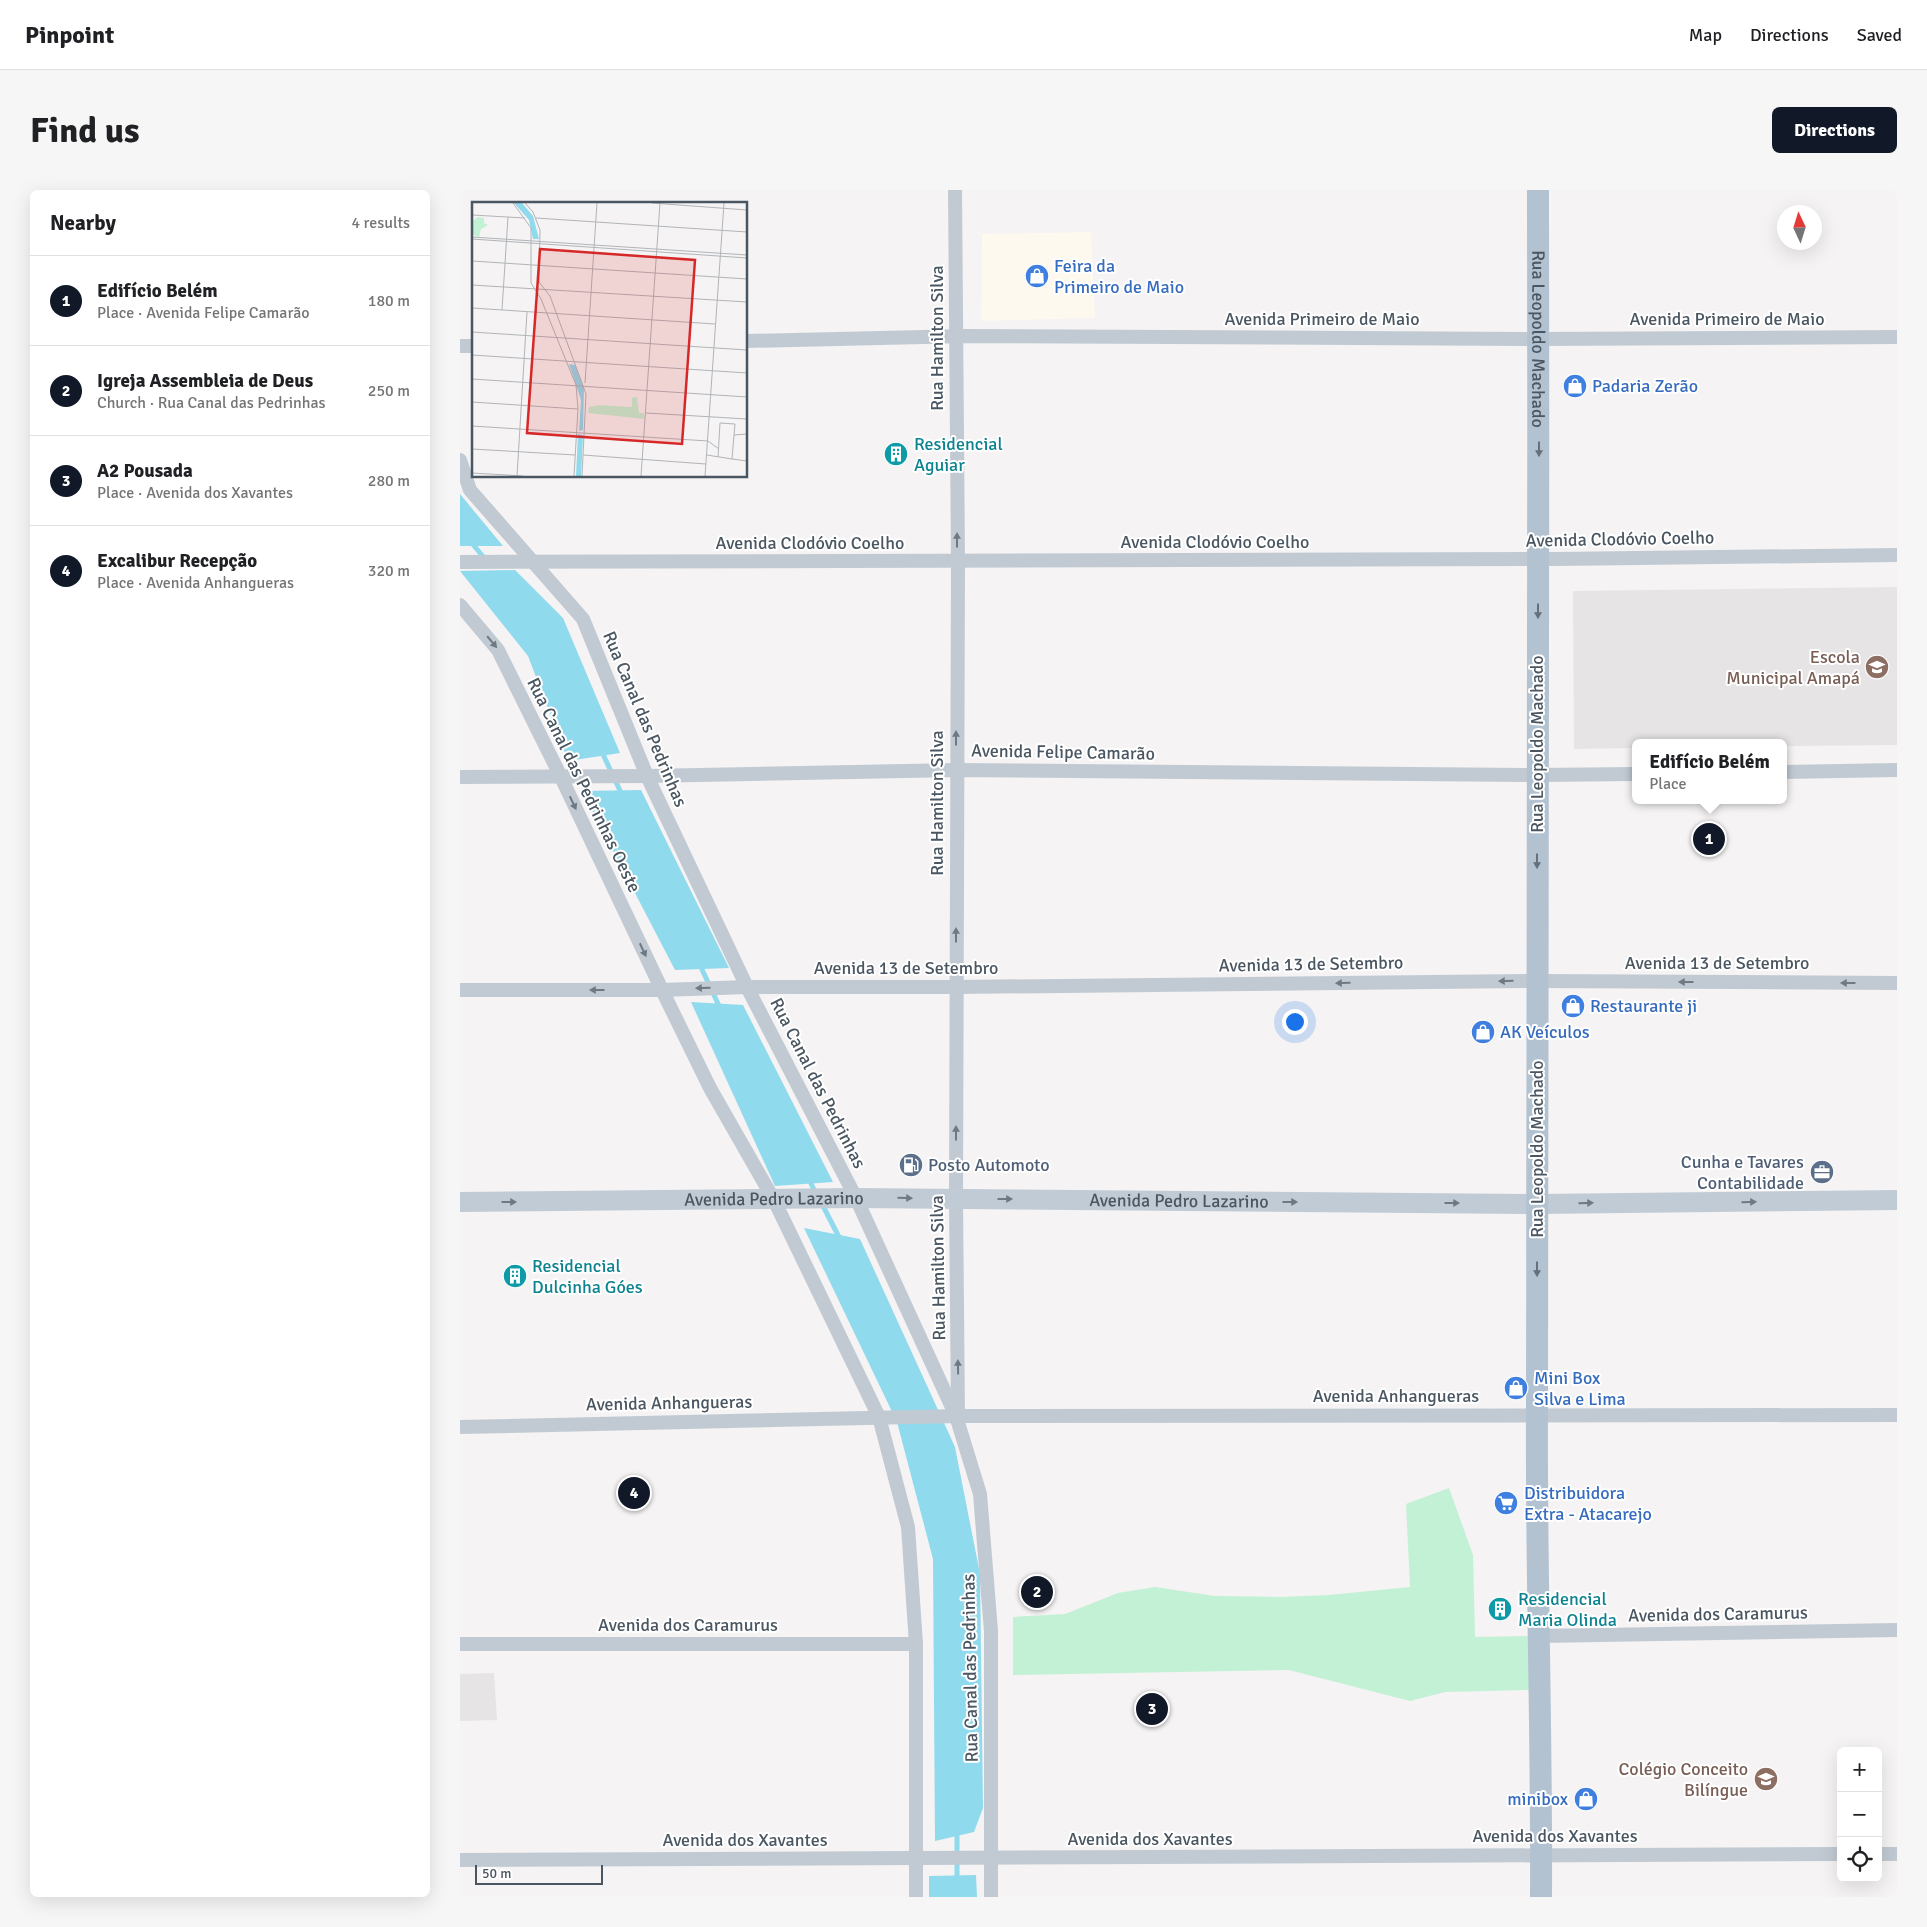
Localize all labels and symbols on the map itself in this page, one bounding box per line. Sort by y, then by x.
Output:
inset map [472,202,748,478]
north arrow [1777,205,1822,250]
street label: Rua Leopoldo Machado [1527,250,1549,428]
place label: Feira da Primeiro de Maio [1054,255,1184,298]
shop icon: Feira da Primeiro de Maio [1024,263,1050,289]
street label: Rua Hamilton Silva [926,265,948,411]
street label: Avenida Primeiro de Maio [1224,308,1420,330]
street label: Avenida Primeiro de Maio [1629,308,1825,330]
shop icon: Padaria Zerão [1562,373,1588,399]
place label: Padaria Zerão [1592,375,1698,397]
place label: Residencial Aguiar [914,433,1003,476]
building icon: Residencial Aguiar [883,441,909,467]
one-way arrow [1535,441,1543,457]
street label: Avenida Clodóvio Coelho [1525,526,1715,552]
street label: Avenida Clodóvio Coelho [1121,531,1309,553]
street label: Avenida Clodóvio Coelho [716,532,904,554]
one-way arrow [953,532,961,548]
one-way arrow [1534,603,1542,619]
street label: Rua Canal das Pedrinhas [598,628,692,810]
one-way arrow [486,636,497,649]
place label: Escola Municipal Amapá [1726,646,1860,689]
school or university icon: Escola Municipal Amapá [1864,654,1890,680]
street label: Rua Leopoldo Machado [1526,655,1548,833]
street label: Rua Canal das Pedrinhas Oeste [522,674,646,896]
one-way arrow [952,729,960,745]
street label: Rua Hamilton Silva [926,730,948,876]
street label: Avenida Felipe Camarão [971,739,1155,765]
one-way arrow [569,796,577,810]
pin: 1 [1693,820,1725,858]
one-way arrow [1533,853,1541,869]
one-way arrow [952,927,960,943]
one-way arrow [638,942,647,957]
street label: Avenida 13 de Setembro [1219,951,1403,977]
street label: Avenida 13 de Setembro [1625,952,1809,974]
street label: Avenida 13 de Setembro [814,957,998,979]
one-way arrow [1498,977,1514,985]
one-way arrow [1678,978,1694,986]
one-way arrow [1335,979,1351,987]
one-way arrow [1840,979,1856,987]
one-way arrow [695,985,711,993]
one-way arrow [589,986,605,994]
shop icon: Restaurante ji [1560,993,1586,1019]
street label: Rua Canal das Pedrinhas [765,994,871,1172]
place label: Restaurante ji [1590,995,1697,1017]
your location [1282,1009,1308,1035]
shop icon: AK Veículos [1470,1019,1496,1045]
place label: AK Veículos [1500,1021,1590,1043]
street label: Rua Leopoldo Machado [1526,1060,1548,1238]
one-way arrow [952,1124,960,1140]
place label: Cunha e Tavares Contabilidade [1681,1151,1804,1194]
fuel station icon: Posto Automoto [898,1152,924,1178]
place label: Posto Automoto [928,1154,1050,1176]
office icon: Cunha e Tavares Contabilidade [1809,1159,1835,1185]
street label: Avenida Pedro Lazarino [684,1187,864,1211]
street label: Avenida Pedro Lazarino [1089,1189,1269,1213]
one-way arrow [897,1195,913,1203]
street label: Rua Hamilton Silva [926,1195,950,1341]
one-way arrow [997,1195,1013,1203]
one-way arrow [501,1198,517,1206]
one-way arrow [1282,1198,1298,1206]
one-way arrow [1741,1198,1757,1206]
one-way arrow [1444,1199,1460,1207]
one-way arrow [1579,1199,1595,1207]
place label: Residencial Dulcinha Góes [532,1255,643,1298]
one-way arrow [1533,1261,1541,1277]
building icon: Residencial Dulcinha Góes [502,1263,528,1289]
one-way arrow [954,1359,962,1375]
place label: Mini Box Silva e Lima [1534,1367,1626,1410]
shop icon: Mini Box Silva e Lima [1503,1375,1529,1401]
street label: Avenida Anhangueras [1313,1385,1479,1407]
street label: Avenida Anhangueras [586,1391,752,1415]
pin: 4 [618,1474,650,1512]
place label: Distribuidora Extra - Atacarejo [1524,1482,1652,1525]
supermarket icon: Distribuidora Extra - Atacarejo [1493,1490,1519,1516]
street label: Rua Canal das Pedrinhas [957,1573,983,1762]
pin: 2 [1021,1573,1053,1611]
place label: Residencial Maria Olinda [1518,1588,1617,1631]
building icon: Residencial Maria Olinda [1487,1596,1513,1622]
street label: Avenida dos Caramurus [1628,1601,1808,1627]
street label: Avenida dos Caramurus [598,1614,778,1636]
pin: 3 [1136,1690,1168,1728]
place label: Colégio Conceito Bilíngue [1619,1758,1748,1801]
school or university icon: Colégio Conceito Bilíngue [1753,1766,1779,1792]
shop icon: minibox [1573,1786,1599,1812]
place label: minibox [1507,1788,1569,1810]
street label: Avenida dos Xavantes [1472,1825,1638,1847]
street label: Avenida dos Xavantes [1067,1828,1233,1850]
street label: Avenida dos Xavantes [662,1829,828,1851]
scale bar [475,1862,602,1885]

